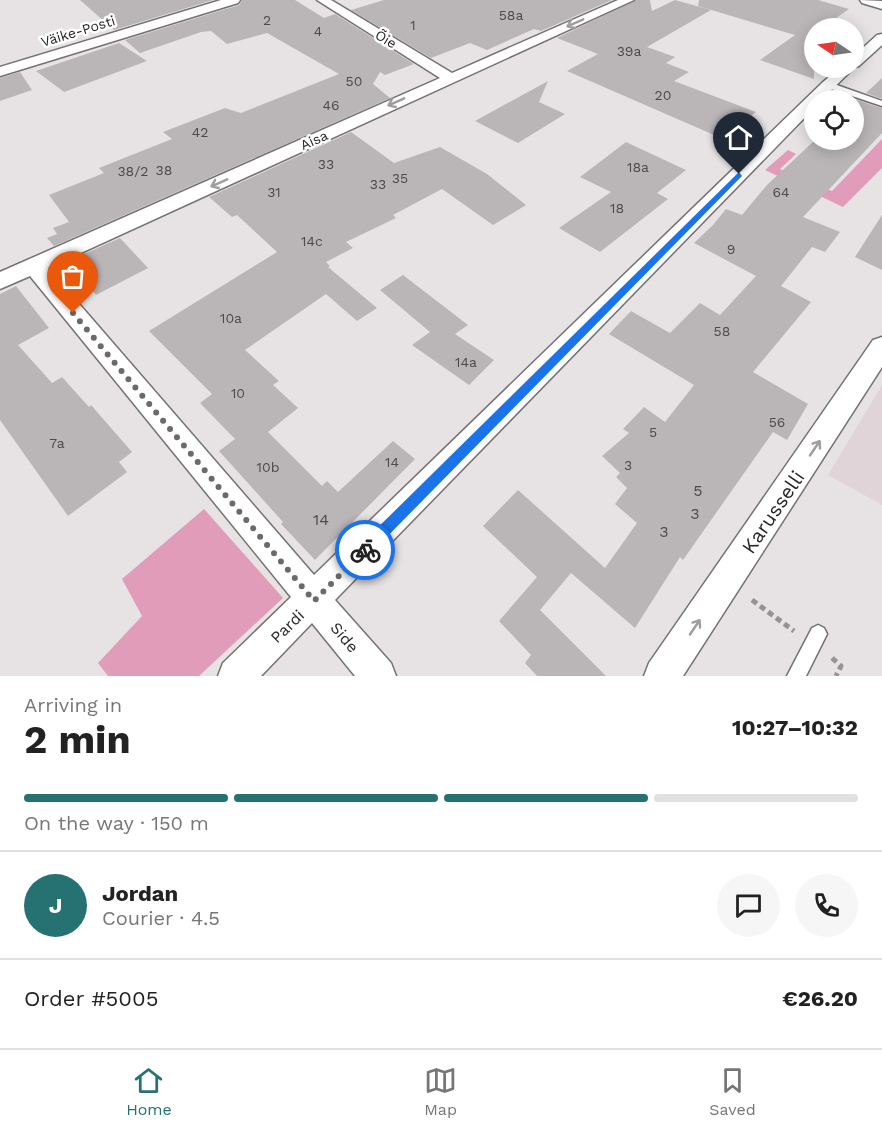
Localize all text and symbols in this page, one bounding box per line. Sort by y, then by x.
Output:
house number: 58a [499,7,523,23]
street label: Väike-Posti [39,12,117,50]
house number: 2 [263,12,271,28]
house number: 1 [410,17,416,33]
one-way arrow [566,18,584,30]
north arrow [804,18,864,78]
map controls [804,18,864,150]
house number: 4 [314,23,322,39]
street label: Õie [372,26,400,52]
house number: 39a [617,43,641,59]
house number: 50 [346,73,362,89]
house number: 20 [655,87,671,103]
button: locate [804,90,864,150]
house number: 46 [322,97,340,113]
one-way arrow [388,97,406,109]
pin [713,112,764,174]
icon: home [722,121,755,154]
house number: 42 [192,124,208,140]
street label: Aisa [298,127,330,153]
house number: 33 [318,156,334,172]
house number: 18a [627,159,649,175]
house number: 38 [156,162,172,178]
house number: 38/2 [117,163,149,179]
house number: 35 [392,170,408,186]
house number: 33 [370,176,386,192]
one-way arrow [210,177,228,189]
house number: 31 [267,184,281,200]
house number: 64 [772,184,790,200]
house number: 18 [610,200,624,216]
house number: 14c [301,233,323,249]
house number: 9 [727,241,735,257]
pin [47,251,98,313]
icon: bag [56,260,89,293]
house number: 10a [220,310,242,326]
house number: 58 [714,323,730,339]
house number: 14a [455,354,477,370]
house number: 10 [231,385,245,401]
house number: 56 [769,414,785,430]
house number: 5 [649,424,657,440]
house number: 7a [49,435,65,451]
one-way arrow [809,440,821,457]
house number: 14 [385,454,399,470]
house number: 3 [624,457,632,473]
house number: 10b [257,459,279,475]
street label: Karusselli [737,466,809,558]
house number: 5 [693,481,703,500]
house number: 3 [690,504,700,523]
house number: 14 [313,510,329,529]
courier [335,520,395,580]
house number: 3 [659,522,669,541]
icon: bike [349,534,382,567]
street label: Pardi [267,606,308,647]
street label: Side [327,618,363,656]
one-way arrow [689,620,701,636]
text: Arriving in [24,693,122,717]
text: 10:27–10:32 [732,715,858,740]
text: 2 min [24,717,131,762]
text: On the way · 150 m [24,811,209,835]
button: chat [717,874,780,937]
button: phone [795,874,858,937]
text: Jordan [102,881,178,906]
text: J [49,893,62,918]
text: Courier · 4.5 [102,906,220,930]
text: Order #5005 [24,986,158,1011]
text: €26.20 [782,986,858,1011]
tab: Home [126,1064,172,1119]
tab: Map [424,1064,457,1119]
tab: Saved [709,1064,756,1119]

